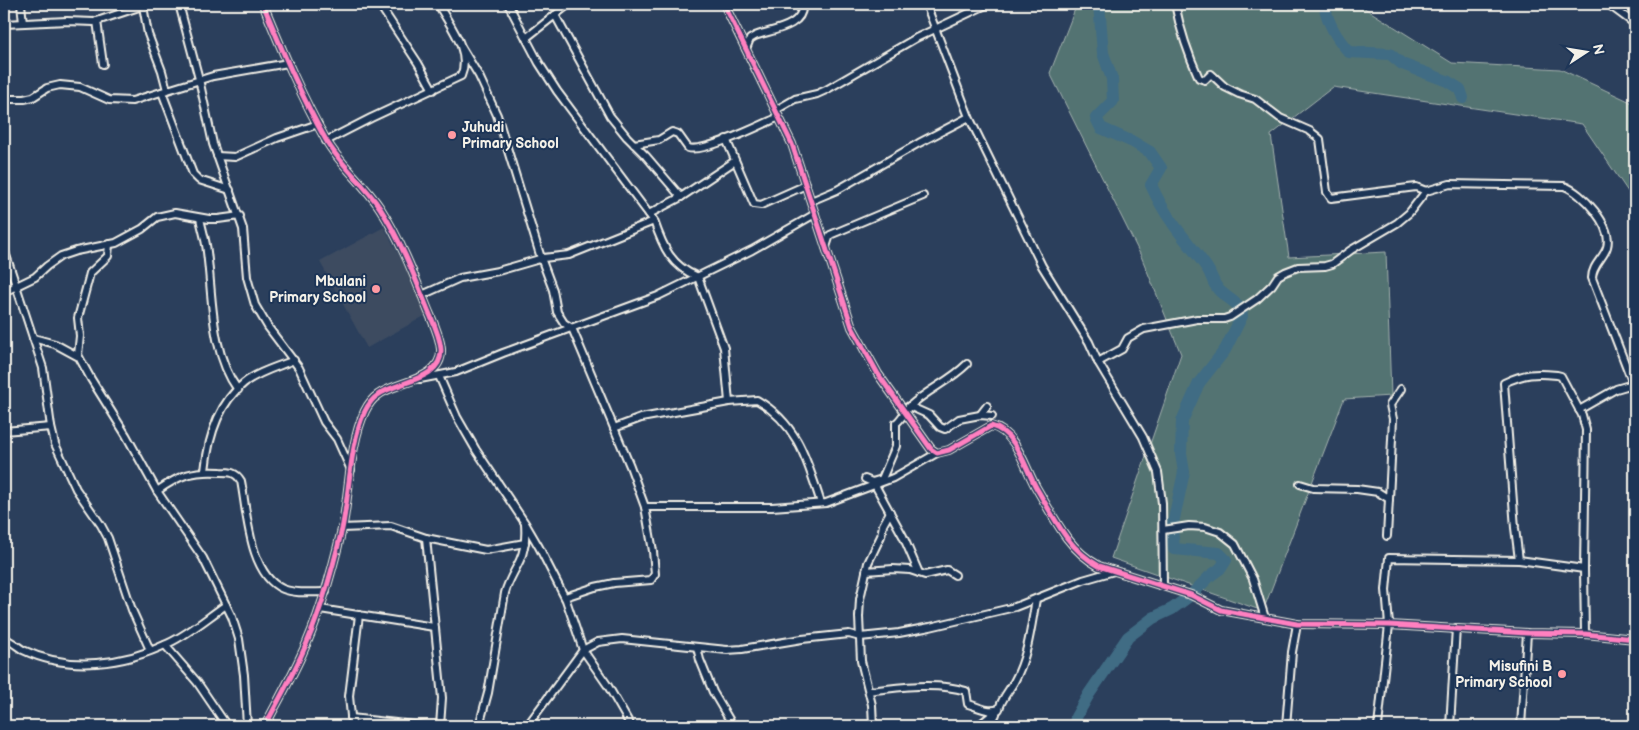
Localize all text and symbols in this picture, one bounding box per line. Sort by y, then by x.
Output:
north arrow [1562,28,1612,78]
text: N [1589,42,1608,56]
place label: Juhudi Primary School [462,119,559,152]
marker: Juhudi Primary School [446,129,458,141]
place label: Mbulani Primary School [269,273,366,306]
marker: Mbulani Primary School [370,283,382,295]
place label: Misufini B Primary School [1455,658,1552,691]
marker: Misufini B Primary School [1556,668,1568,680]

